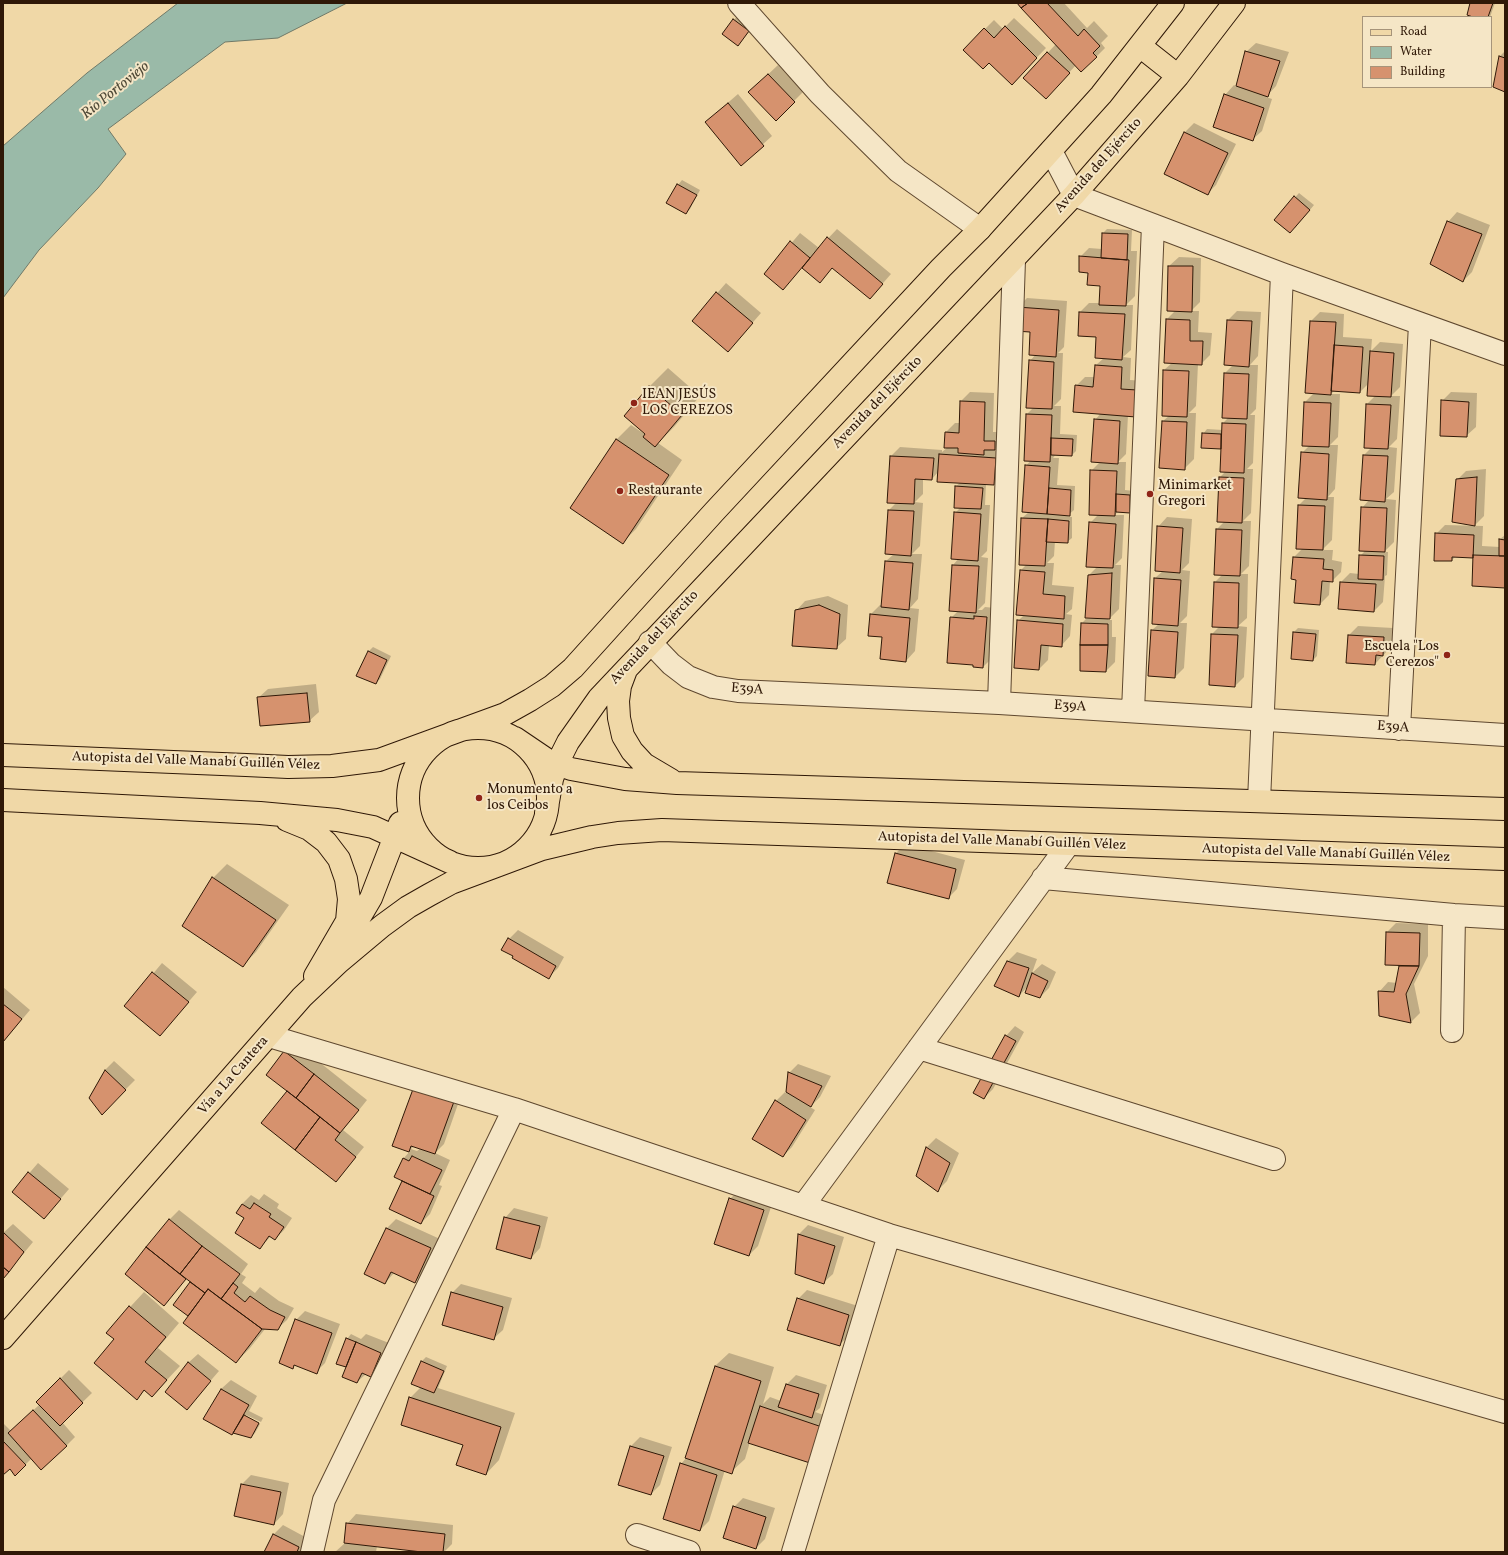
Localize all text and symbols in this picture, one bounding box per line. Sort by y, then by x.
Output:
legend [1362,16,1492,88]
text: Road [1400,24,1427,40]
text: Water [1400,44,1432,60]
water label: Río Portoviejo [78,58,154,124]
text: Building [1400,64,1445,80]
street label: Avenida del Ejército [1052,115,1146,217]
street label: Avenida del Ejército [830,353,926,453]
place label: IEAN JESÚS LOS CEREZOS [642,387,733,420]
marker: IEAN JESÚS LOS CEREZOS [629,398,639,408]
place label: Minimarket Gregori [1158,478,1232,510]
place label: Restaurante [628,483,702,499]
marker: Restaurante [615,486,625,496]
marker: Minimarket Gregori [1145,489,1155,499]
street label: Avenida del Ejército [607,588,703,688]
place label: Escuela "Los Cerezos" [1364,639,1439,672]
marker: Escuela "Los Cerezos" [1442,650,1452,660]
street label: E39A [730,680,764,700]
street label: E39A [1053,698,1087,716]
street label: E39A [1376,718,1410,738]
street label: Autopista del Valle Manabí Guillén Vélez [72,749,320,775]
place label: Monumento a los Ceibos [487,782,573,814]
marker: Monumento a los Ceibos [474,793,484,803]
street label: Autopista del Valle Manabí Guillén Vélez [878,829,1126,855]
street label: Autopista del Valle Manabí Guillén Vélez [1202,841,1450,867]
street label: Vía a La Cantera [195,1033,273,1119]

